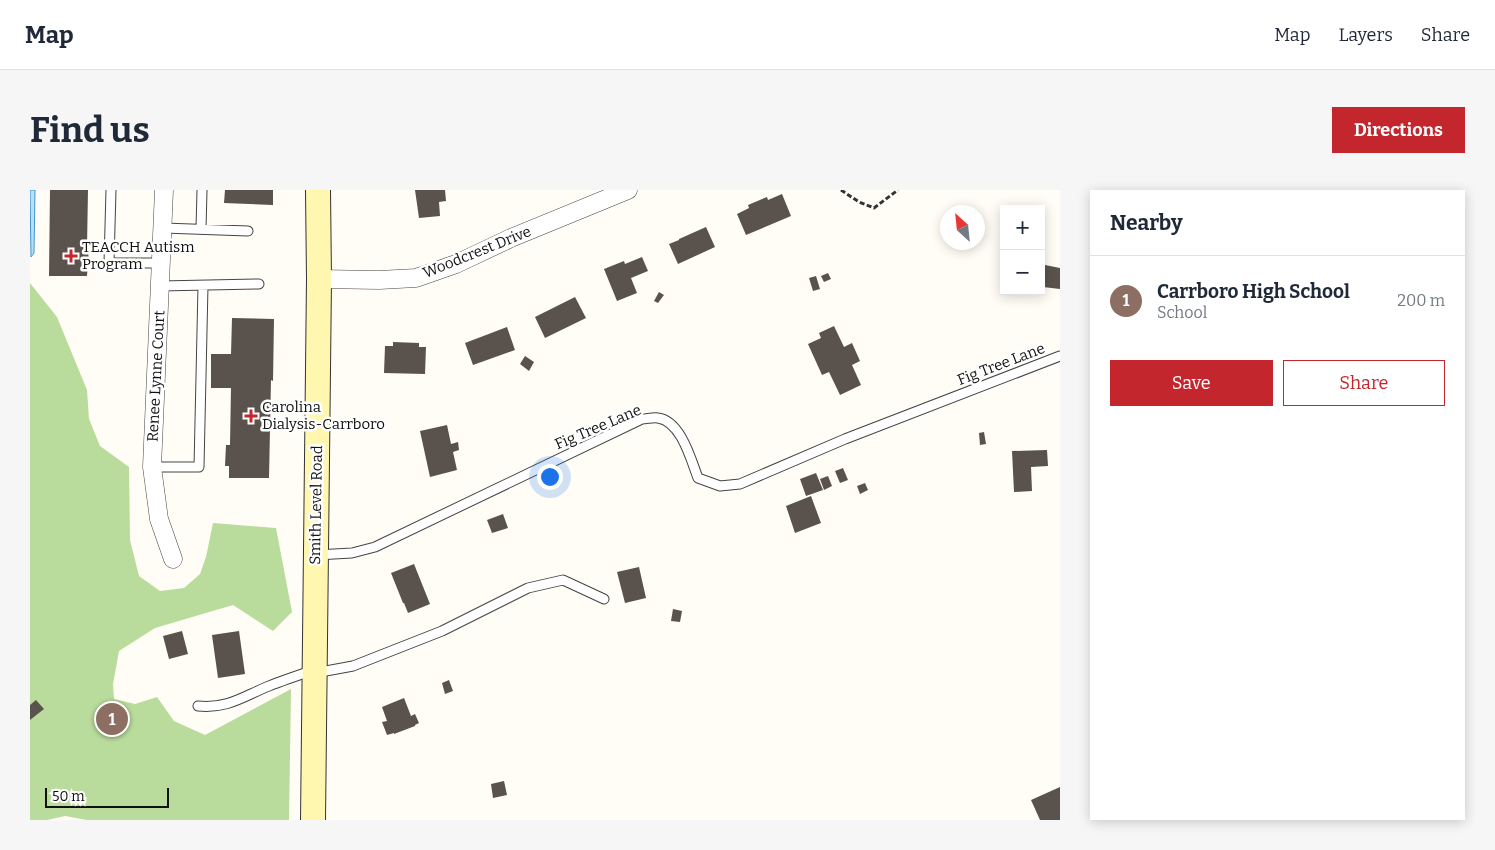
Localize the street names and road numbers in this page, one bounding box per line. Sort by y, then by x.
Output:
street label: Woodcrest Drive [420,222,534,282]
street label: Renee Lynne Court [144,309,168,442]
street label: Fig Tree Lane [955,339,1047,389]
street label: Fig Tree Lane [552,401,644,453]
street label: Smith Level Road [306,445,326,565]

